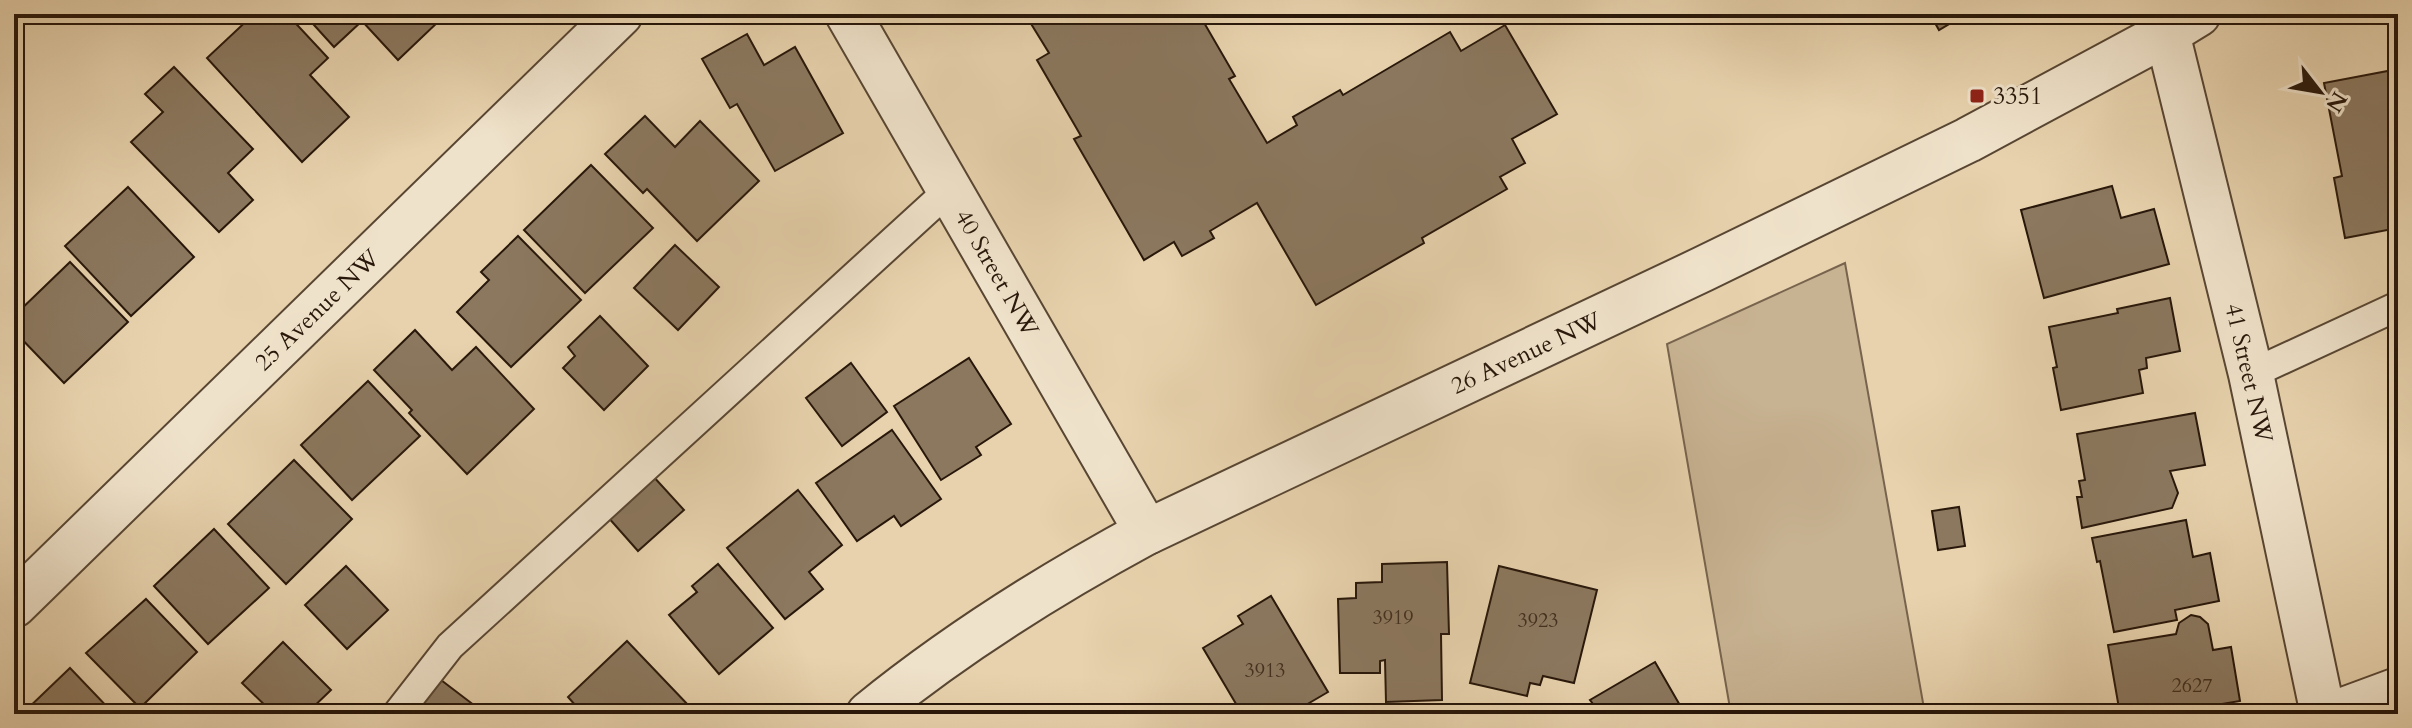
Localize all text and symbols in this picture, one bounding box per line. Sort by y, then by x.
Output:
north arrow [2280,52,2360,132]
place label: 3351 [1993,80,2042,113]
text: N [2319,86,2354,118]
marker: 3351 [1968,87,1986,105]
street label: 40 Street NW [947,203,1047,343]
street label: 25 Avenue NW [248,242,388,379]
street label: 41 Street NW [2216,300,2281,447]
street label: 26 Avenue NW [1446,304,1607,403]
house number: 3919 [1373,604,1413,631]
house number: 3923 [1518,607,1558,634]
house number: 3913 [1245,657,1285,684]
house number: 2627 [2172,672,2212,699]

